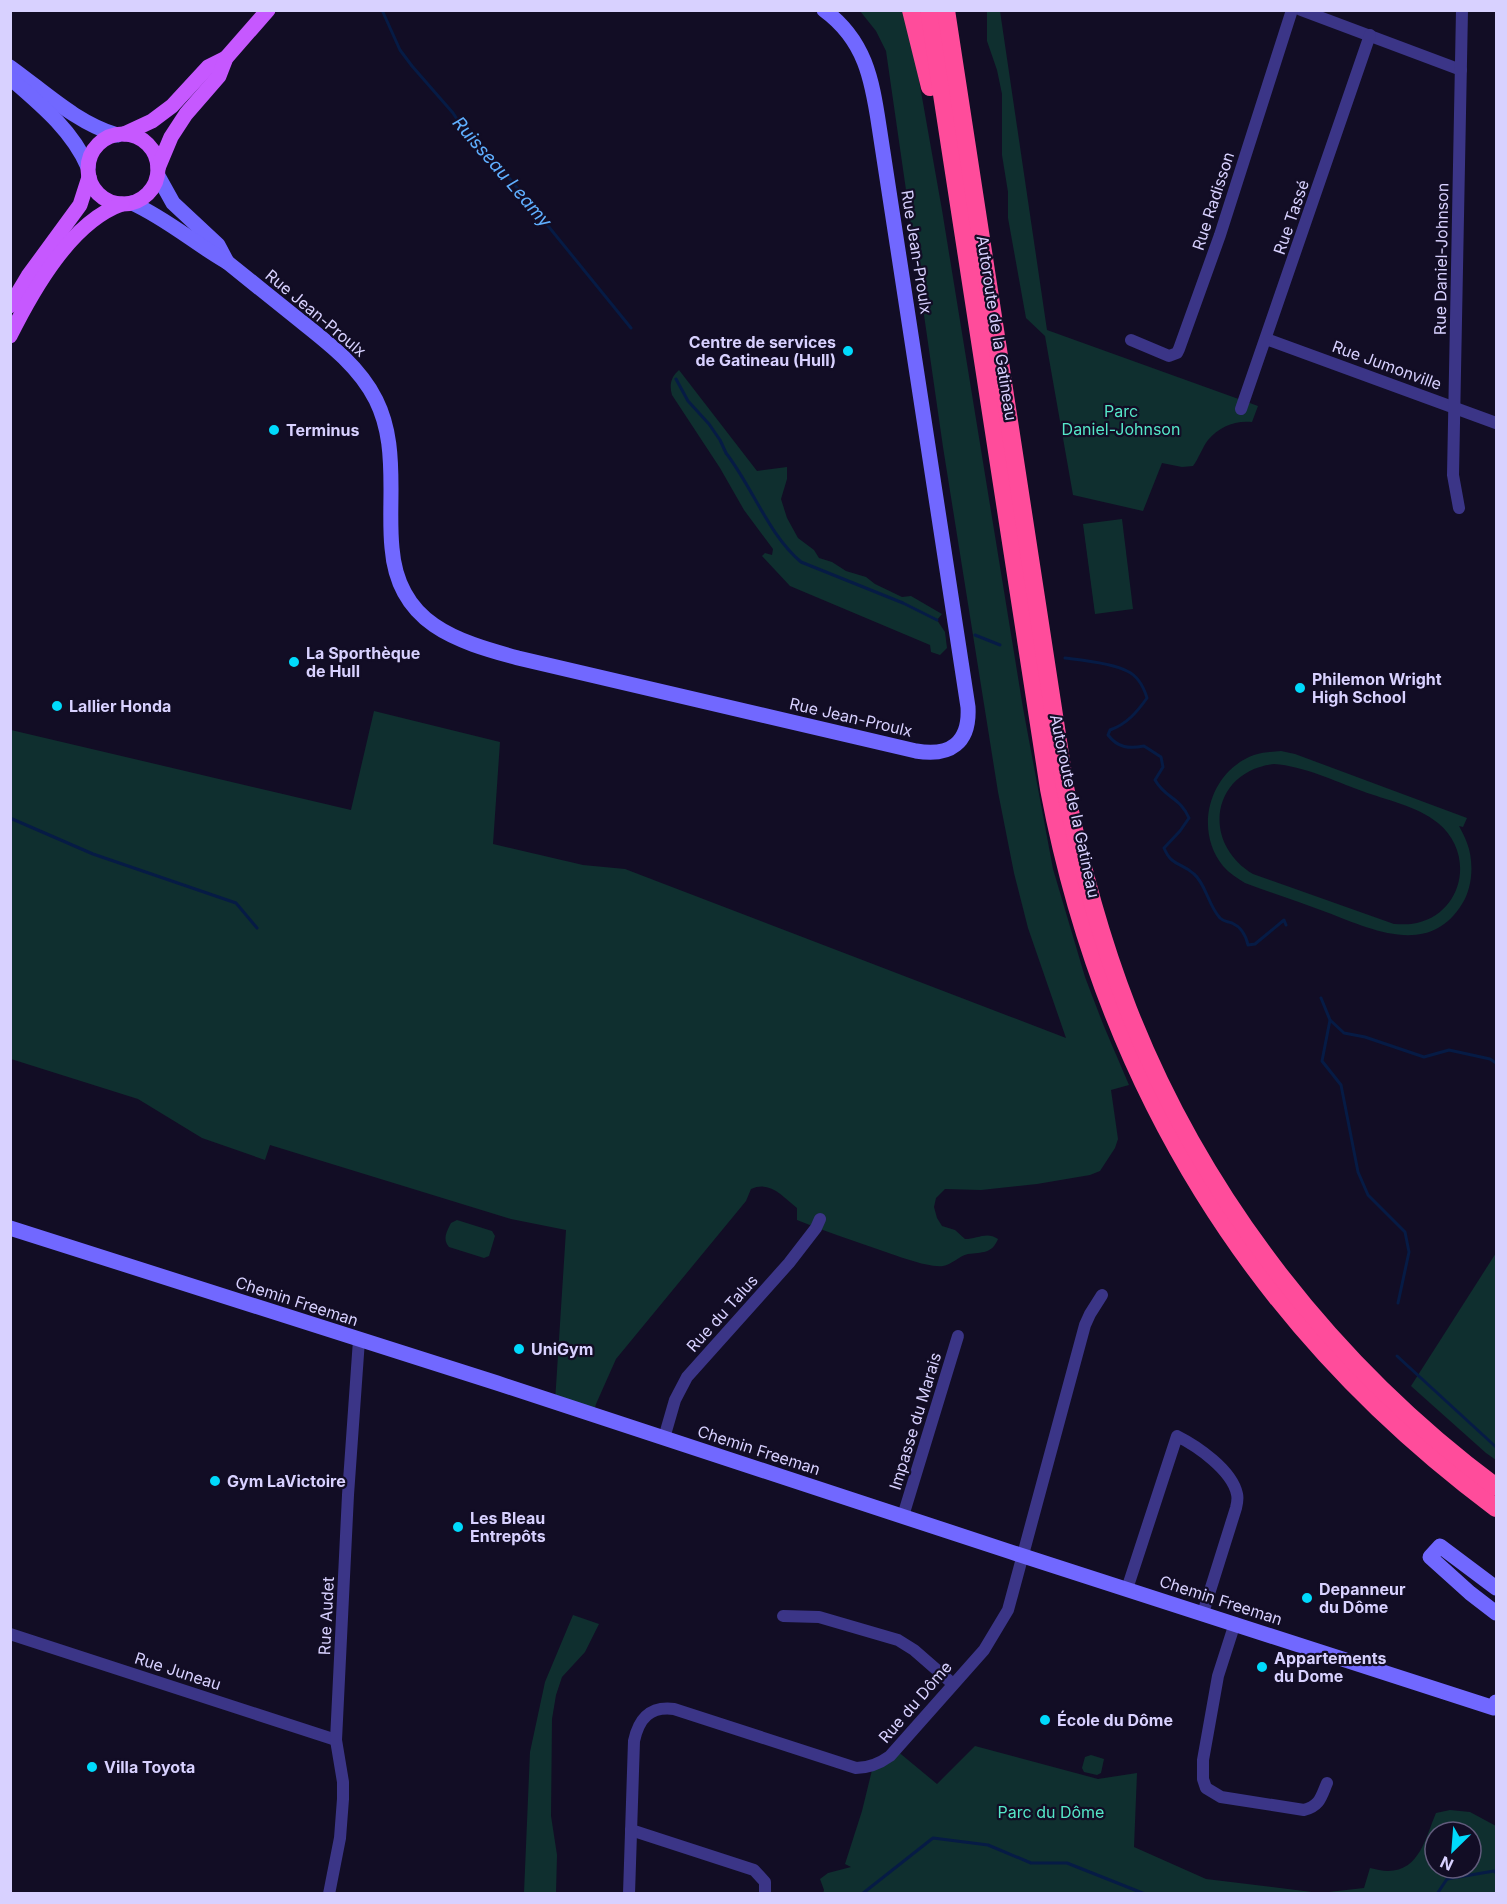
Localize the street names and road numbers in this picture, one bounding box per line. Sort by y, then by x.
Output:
street label: Rue Radisson [1188,149,1238,253]
street label: Rue Tassé [1269,177,1313,257]
street label: Rue Daniel-Johnson [1430,183,1452,335]
street label: Rue Jean-Proulx [897,188,937,316]
street label: Autoroute de la Gatineau [972,234,1022,422]
street label: Rue Jean-Proulx [261,265,371,361]
street label: Rue Jumonville [1330,336,1444,394]
street label: Rue Jean-Proulx [788,693,915,741]
street label: Autoroute de la Gatineau [1046,712,1104,900]
street label: Rue du Talus [682,1270,762,1356]
street label: Chemin Freeman [233,1272,361,1330]
street label: Impasse du Marais [885,1350,945,1492]
street label: Chemin Freeman [695,1421,823,1479]
street label: Chemin Freeman [1157,1571,1285,1629]
street label: Rue Audet [314,1576,338,1656]
street label: Rue Juneau [132,1648,224,1694]
street label: Rue du Dôme [874,1657,956,1747]

